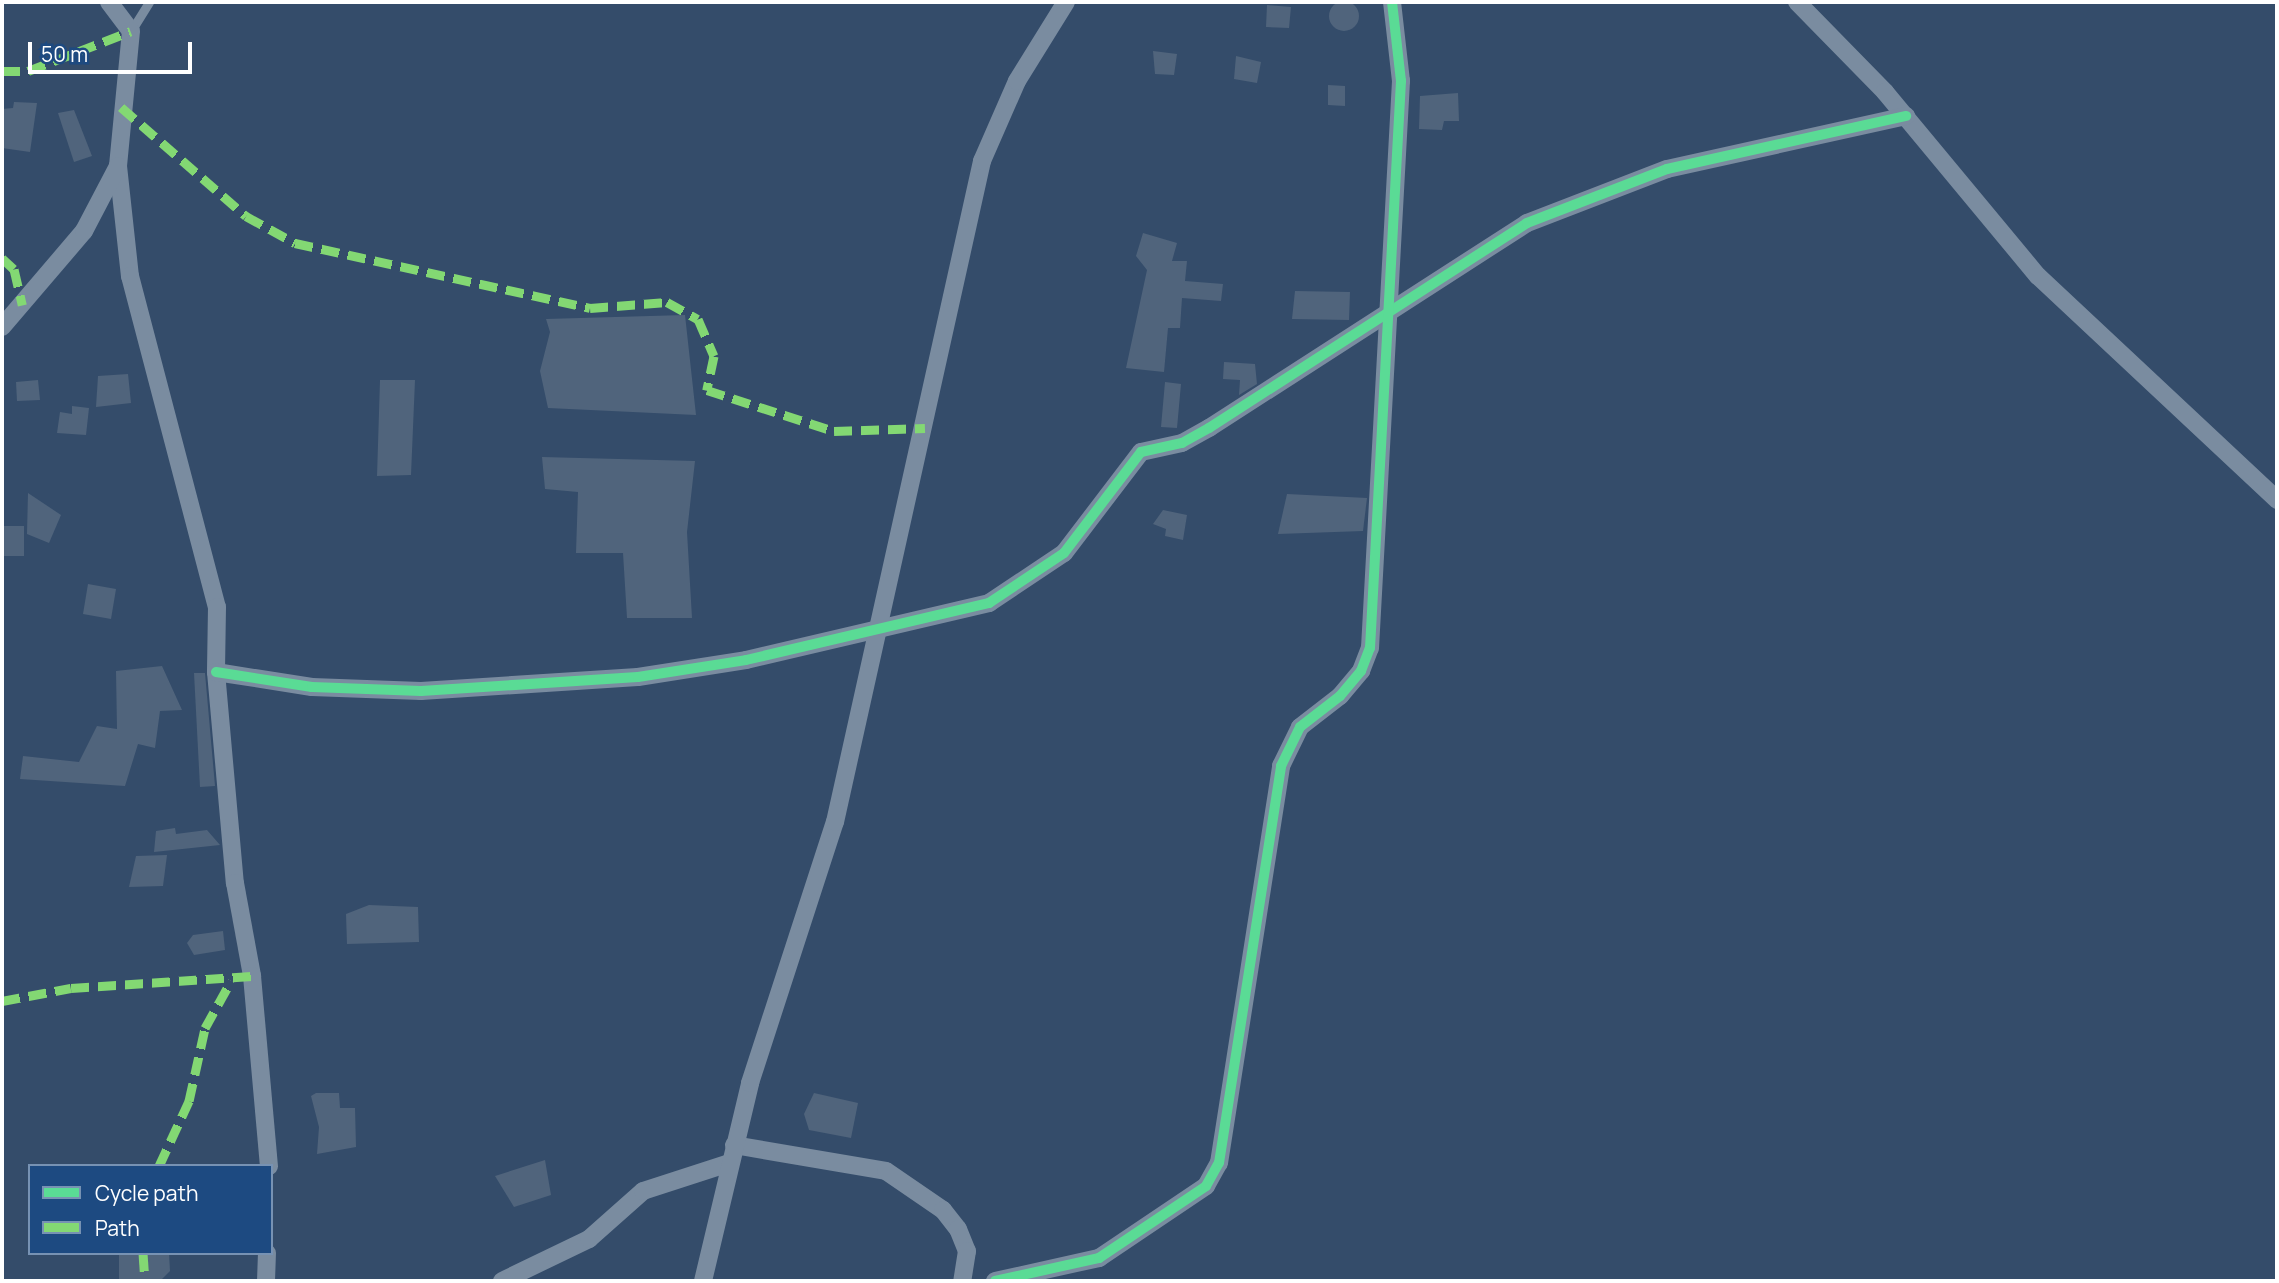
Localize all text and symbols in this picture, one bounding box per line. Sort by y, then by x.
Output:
scale bar [32,28,196,72]
text: 50 m [41,40,88,68]
legend [28,1164,273,1255]
text: Cycle path [95,1179,198,1207]
text: Path [95,1214,140,1242]

